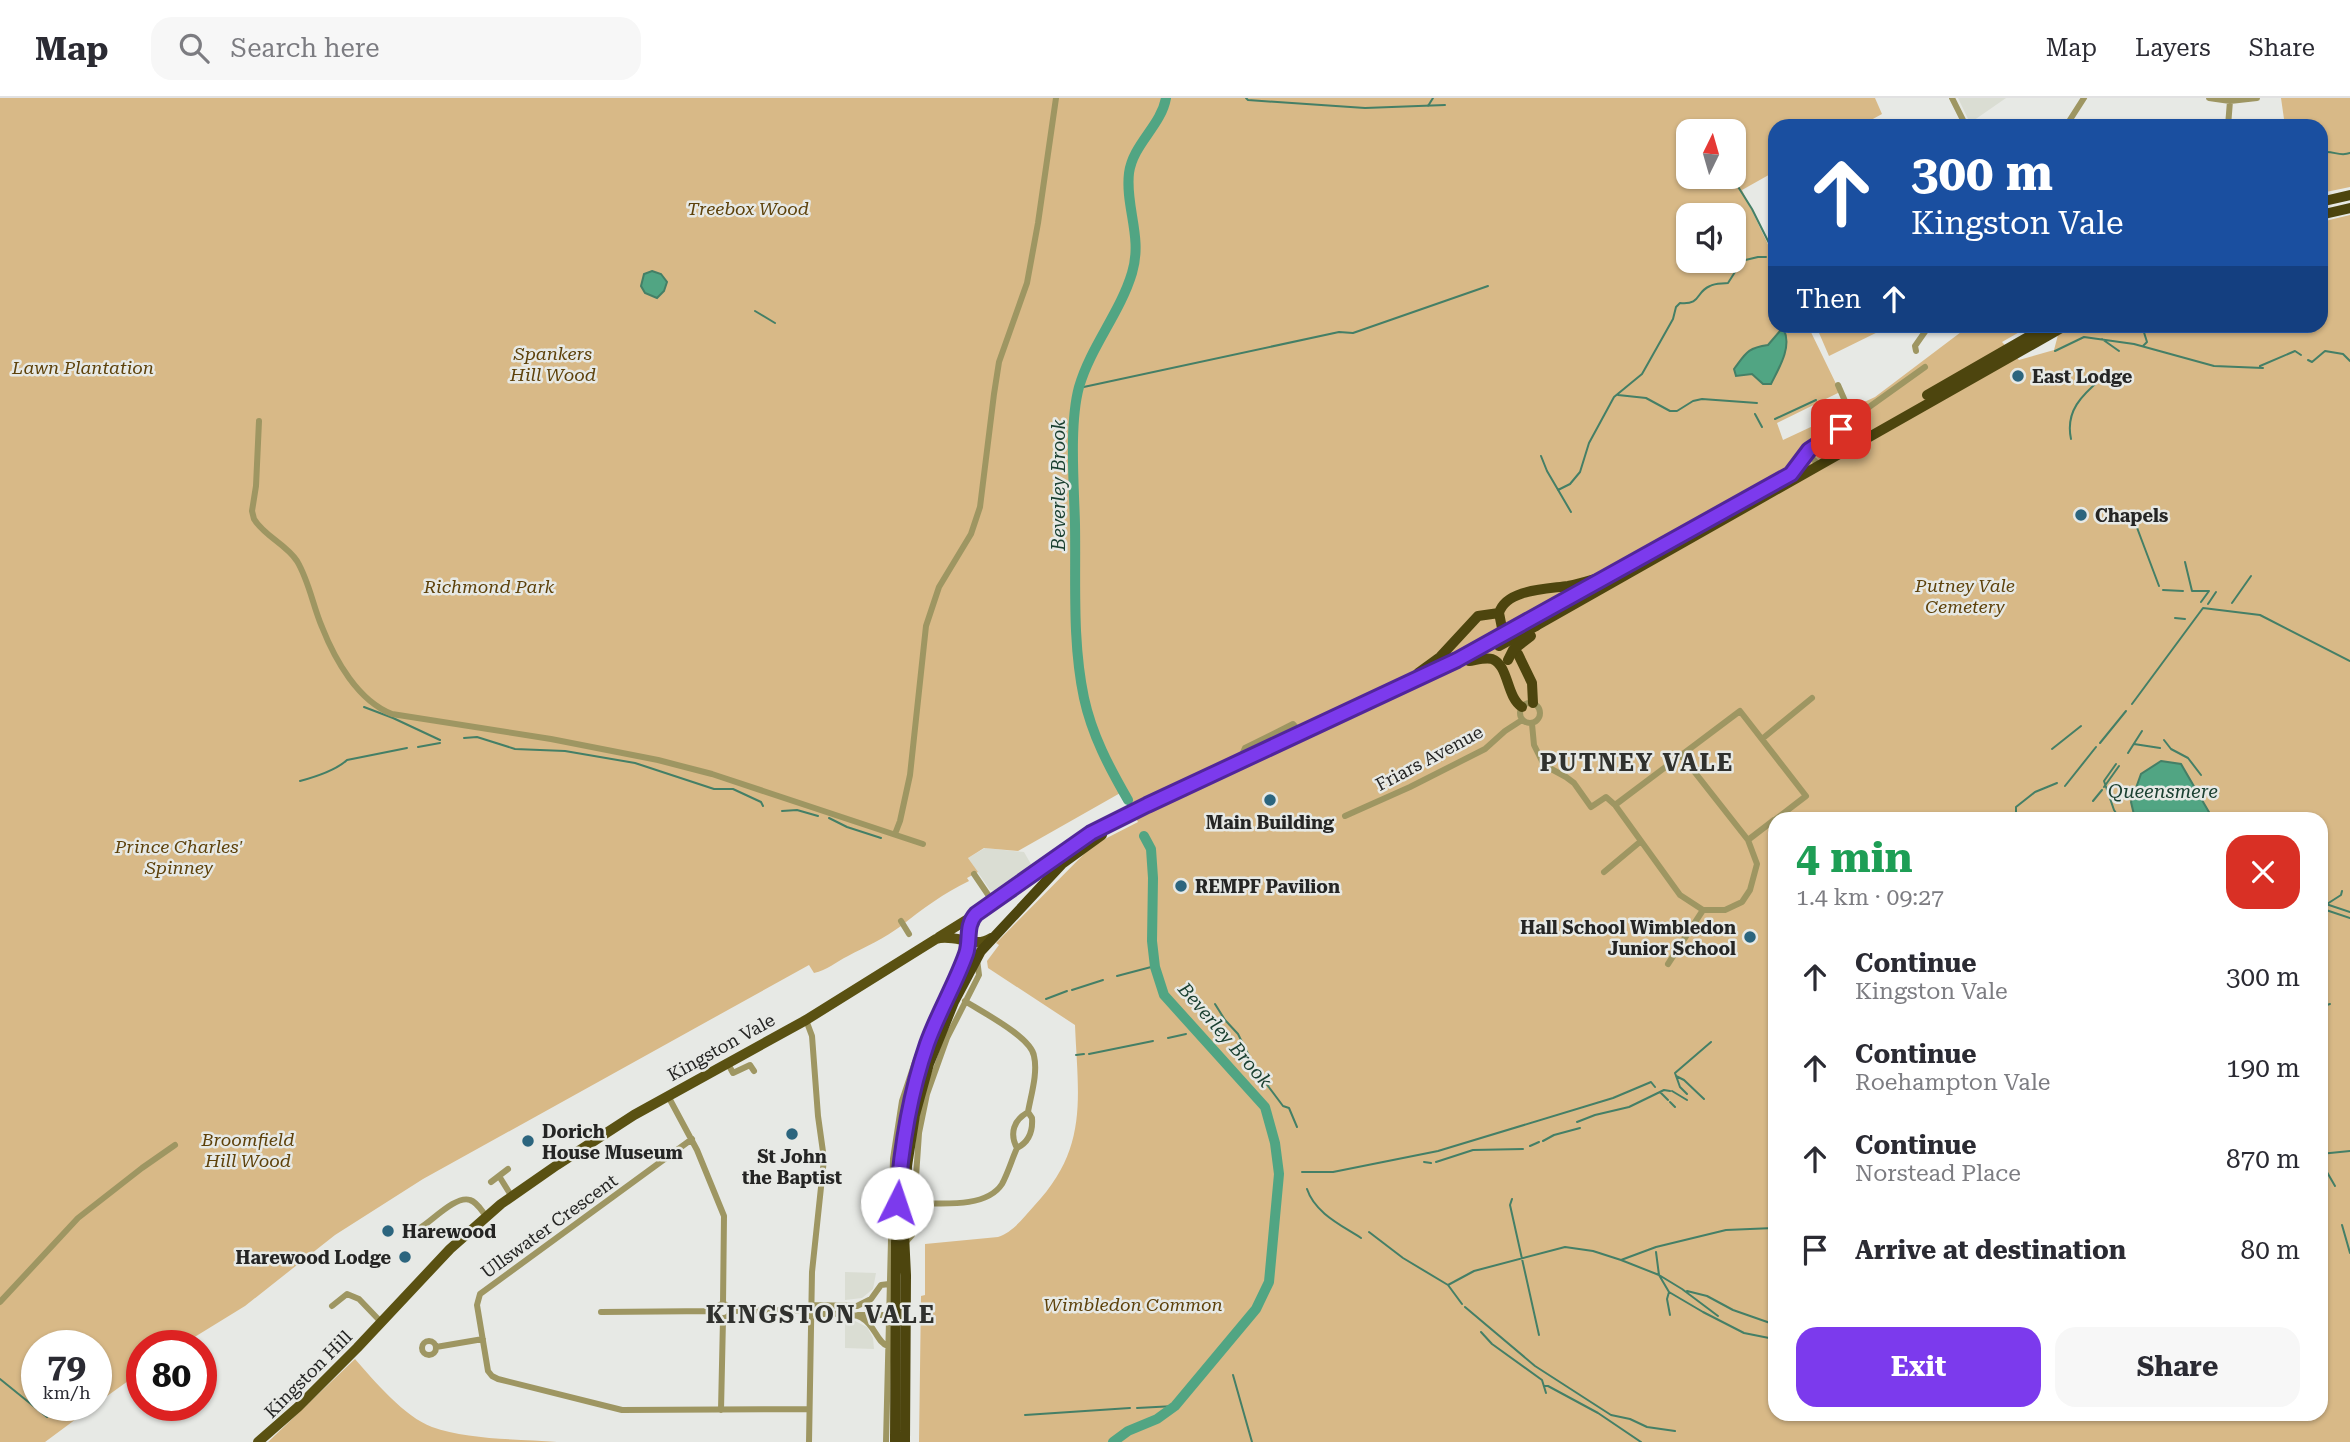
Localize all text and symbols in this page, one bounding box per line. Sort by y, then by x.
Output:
search box [151,17,641,80]
text: Map [35,29,109,68]
icon: search [175,29,213,67]
text: Search here [231,33,380,63]
text: Map [2046,34,2097,62]
text: Layers [2135,34,2211,62]
text: Share [2249,34,2315,62]
north arrow [1676,119,1746,189]
map controls [1676,119,1746,273]
text: 300 m [1911,145,2053,202]
icon: ahead [1796,147,1887,238]
park label: Treebox Wood [687,198,809,219]
button: sound [1676,203,1746,273]
text: Kingston Vale [1911,204,2123,242]
icon: ahead [1875,280,1913,318]
text: Then [1796,284,1861,314]
park label: Spankers Hill Wood [509,343,596,385]
park label: Lawn Plantation [11,357,154,378]
place label: East Lodge [2032,366,2133,387]
marker: East Lodge [2010,368,2026,384]
pin [1811,399,1871,459]
icon: arrive [1822,410,1860,448]
water label: Beverley Brook [1047,419,1070,552]
place label: Chapels [2095,505,2168,526]
marker: Chapels [2073,507,2089,523]
park label: Putney Vale Cemetery [1914,575,2015,617]
park label: Richmond Park [423,576,555,597]
street label: Friars Avenue [1372,721,1486,795]
district label: PUTNEY VALE [1540,749,1734,777]
water label: Queensmere [2108,780,2218,803]
marker: Main Building [1262,792,1278,808]
place label: Main Building [1206,812,1335,833]
text: 4 min [1796,833,1913,882]
button: close [2226,835,2300,909]
park label: Prince Charles' Spinney [114,836,243,878]
place label: REMPF Pavilion [1195,876,1340,897]
marker: REMPF Pavilion [1173,878,1189,894]
text: 1.4 km · 09:27 [1796,884,1944,911]
place label: Hall School Wimbledon Junior School [1520,917,1736,959]
marker: Hall School Wimbledon Junior School [1742,929,1758,945]
text: Continue [1855,948,1977,978]
icon: ahead [1796,958,1834,996]
text: 300 m [2226,962,2300,992]
water label: Beverley Brook [1173,977,1277,1093]
text: Kingston Vale [1855,978,2008,1005]
street label: Kingston Vale [664,1009,778,1085]
text: Continue [1855,1039,1977,1069]
icon: ahead [1796,1049,1834,1087]
text: 190 m [2226,1053,2300,1083]
text: Roehampton Vale [1855,1069,2050,1096]
place label: Dorich House Museum [542,1121,683,1163]
marker: St John the Baptist [784,1126,800,1142]
park label: Broomfield Hill Wood [201,1129,294,1171]
text: Continue [1855,1130,1977,1160]
marker: Dorich House Museum [520,1133,536,1149]
icon: ahead [1796,1140,1834,1178]
text: 870 m [2226,1144,2300,1174]
place label: St John the Baptist [742,1146,842,1188]
text: Norstead Place [1855,1160,2021,1187]
position arrow [860,1166,934,1240]
street label: Ullswater Crescent [477,1169,622,1283]
place label: Harewood [402,1221,496,1242]
marker: Harewood [380,1223,396,1239]
icon: arrive [1796,1231,1834,1269]
text: Arrive at destination [1855,1235,2126,1265]
text: 80 m [2241,1235,2300,1265]
place label: Harewood Lodge [236,1247,391,1268]
marker: Harewood Lodge [397,1249,413,1265]
park label: Wimbledon Common [1043,1294,1223,1315]
district label: KINGSTON VALE [706,1301,936,1329]
street label: Kingston Hill [260,1326,356,1422]
button: Exit [1796,1327,2041,1407]
button: Share [2055,1327,2300,1407]
speed limit sign: 80 [126,1330,217,1421]
text: 79 [47,1346,86,1387]
text: km/h [42,1382,91,1403]

